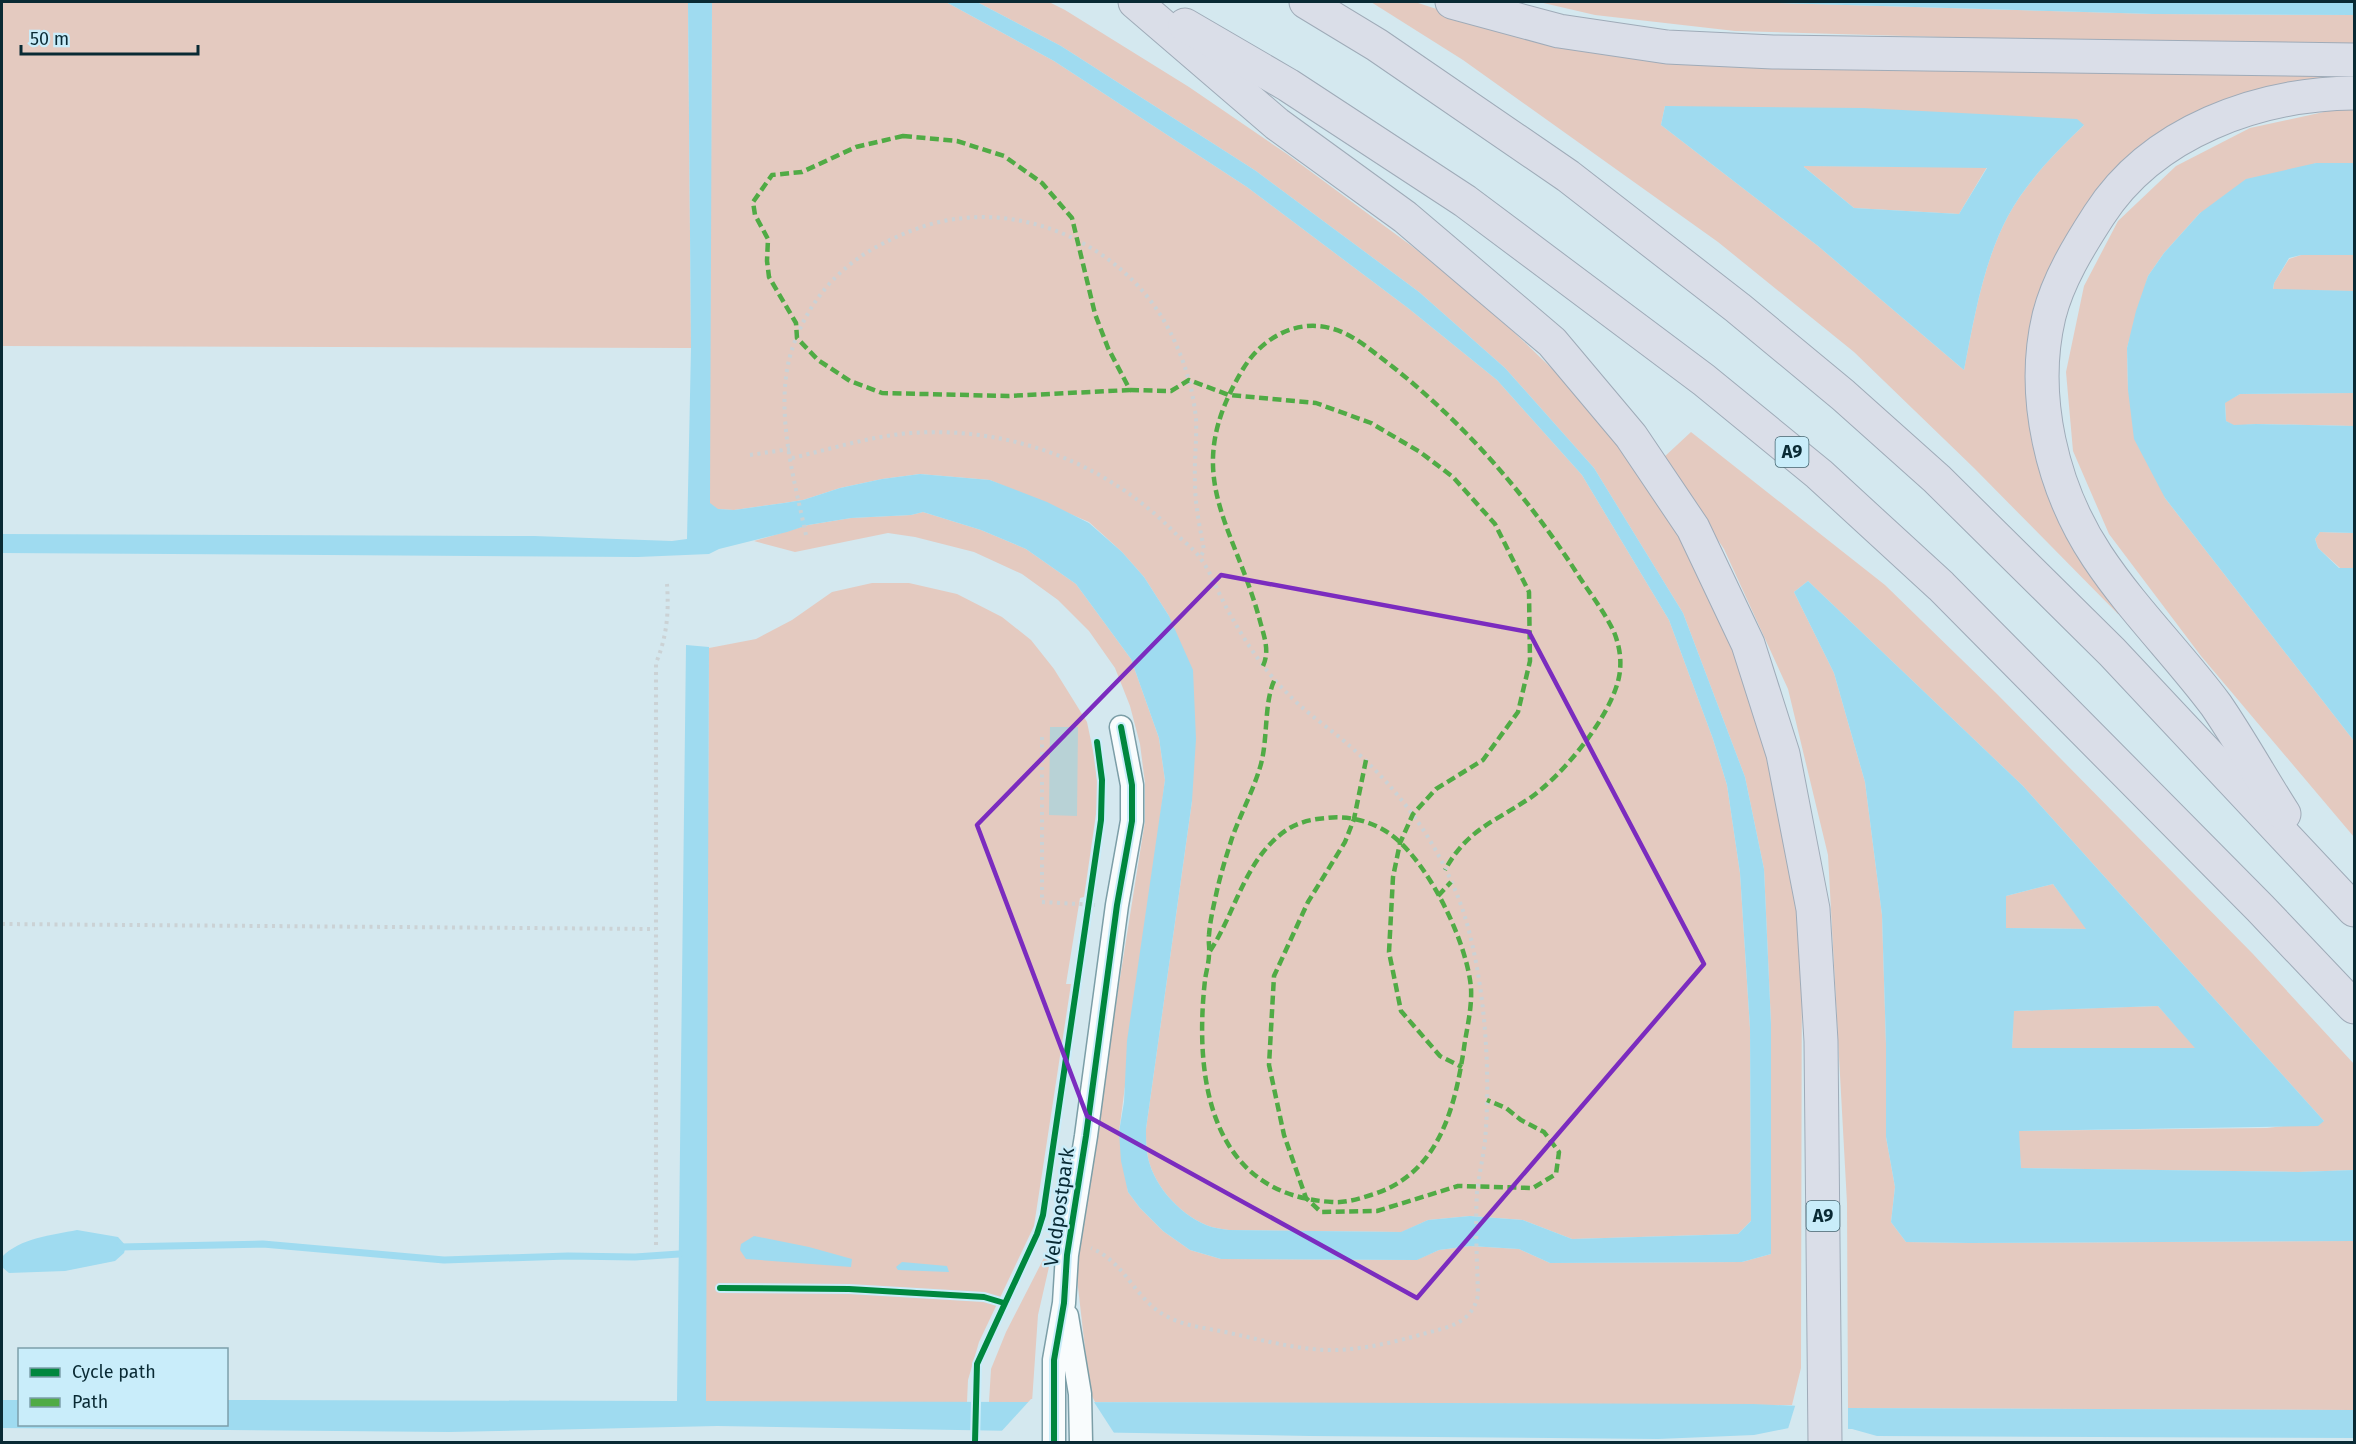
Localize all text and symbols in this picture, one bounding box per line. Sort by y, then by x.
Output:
scale bar [21,18,198,56]
text: 50 m [30,28,69,50]
road number: A9 [1776,437,1808,467]
street label: Veldpostpark [1039,1145,1079,1268]
road number: A9 [1806,1201,1840,1231]
legend [18,1348,228,1426]
text: Cycle path [72,1361,156,1383]
text: Path [72,1391,108,1413]

